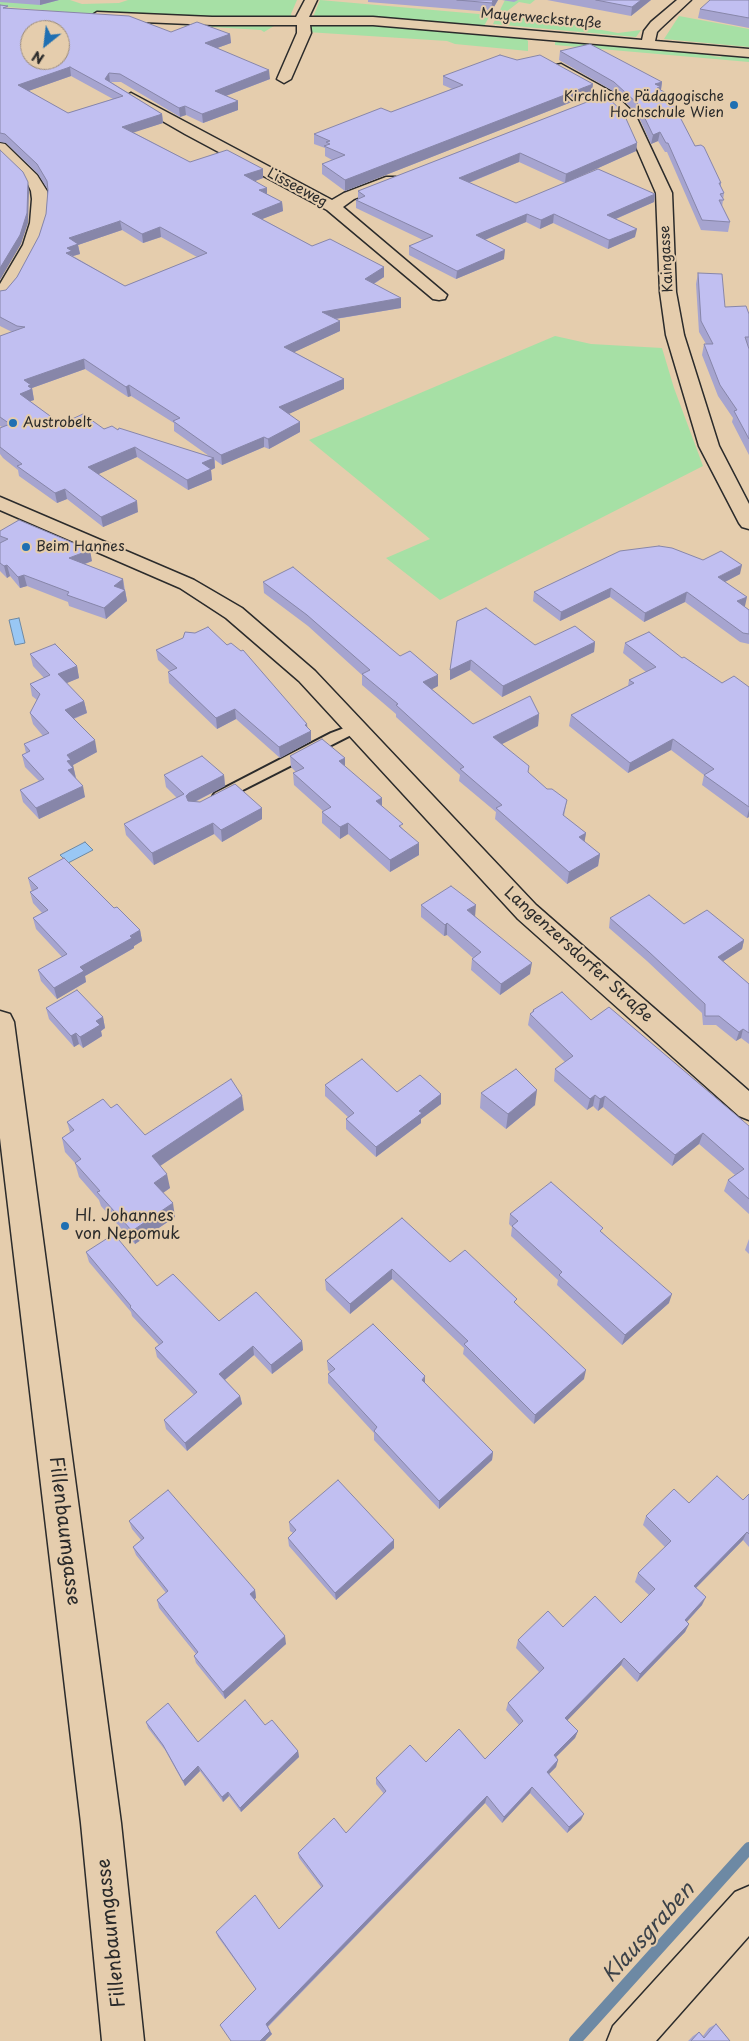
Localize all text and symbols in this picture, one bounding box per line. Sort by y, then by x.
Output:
street label: Mayerweckstraße [480,5,602,33]
north arrow [20,20,70,70]
text: N [28,46,48,70]
place label: Kirchliche Pädagogische Hochschule Wien [564,89,724,121]
marker: Kirchliche Pädagogische Hochschule Wien [728,99,740,111]
street label: Lisseeweg [264,165,330,211]
street label: Kaingasse [657,225,677,293]
place label: Austrobelt [23,415,92,431]
marker: Austrobelt [7,417,19,429]
place label: Beim Hannes [36,539,125,555]
marker: Beim Hannes [20,541,32,553]
street label: Langenzersdorfer Straße [500,883,656,1027]
place label: Hl. Johannes von Nepomuk [75,1207,180,1245]
marker: Hl. Johannes von Nepomuk [59,1220,71,1232]
street label: Fillenbaumgasse [44,1455,84,1607]
street label: Fillenbaumgasse [93,1857,131,2009]
water label: Klausgraben [598,1878,700,1988]

